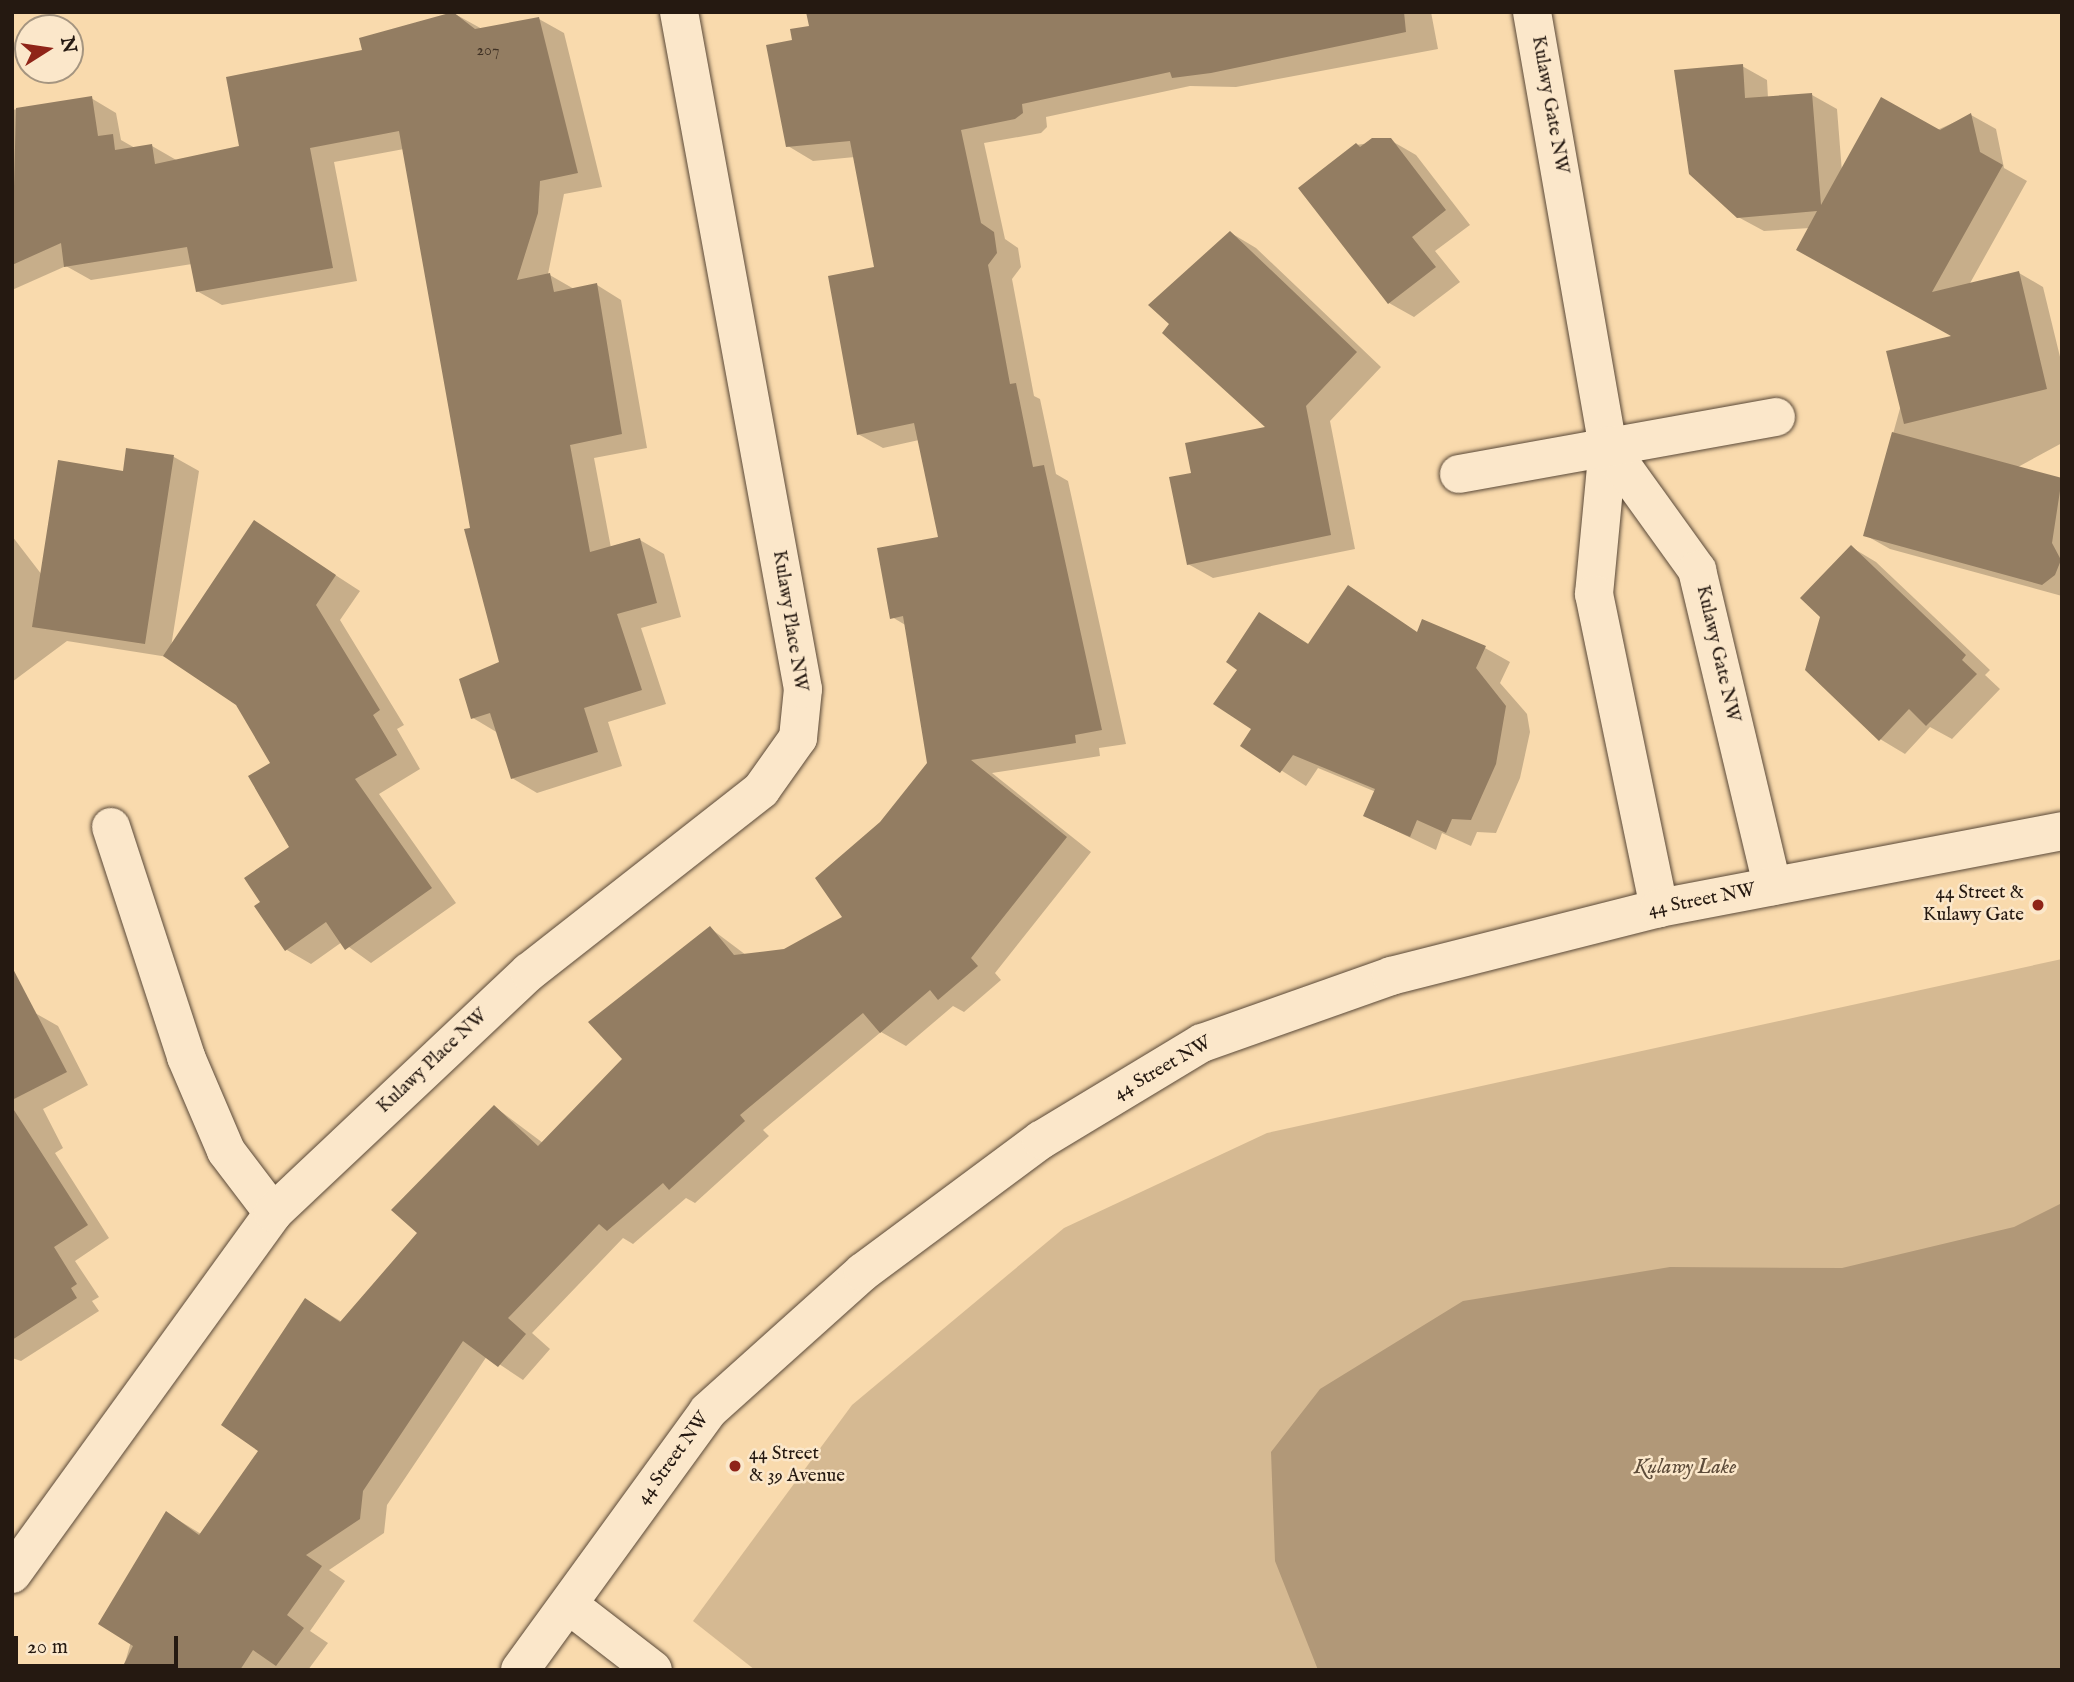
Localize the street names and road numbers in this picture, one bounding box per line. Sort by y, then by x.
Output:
street label: Kulawy Gate NW [1526,34,1572,176]
street label: Kulawy Place NW [767,549,811,693]
street label: Kulawy Gate NW [1690,583,1744,725]
street label: 44 Street NW [1646,879,1758,923]
street label: Kulawy Place NW [373,1005,493,1119]
street label: 44 Street NW [1110,1032,1216,1106]
street label: 44 Street NW [633,1408,715,1510]

